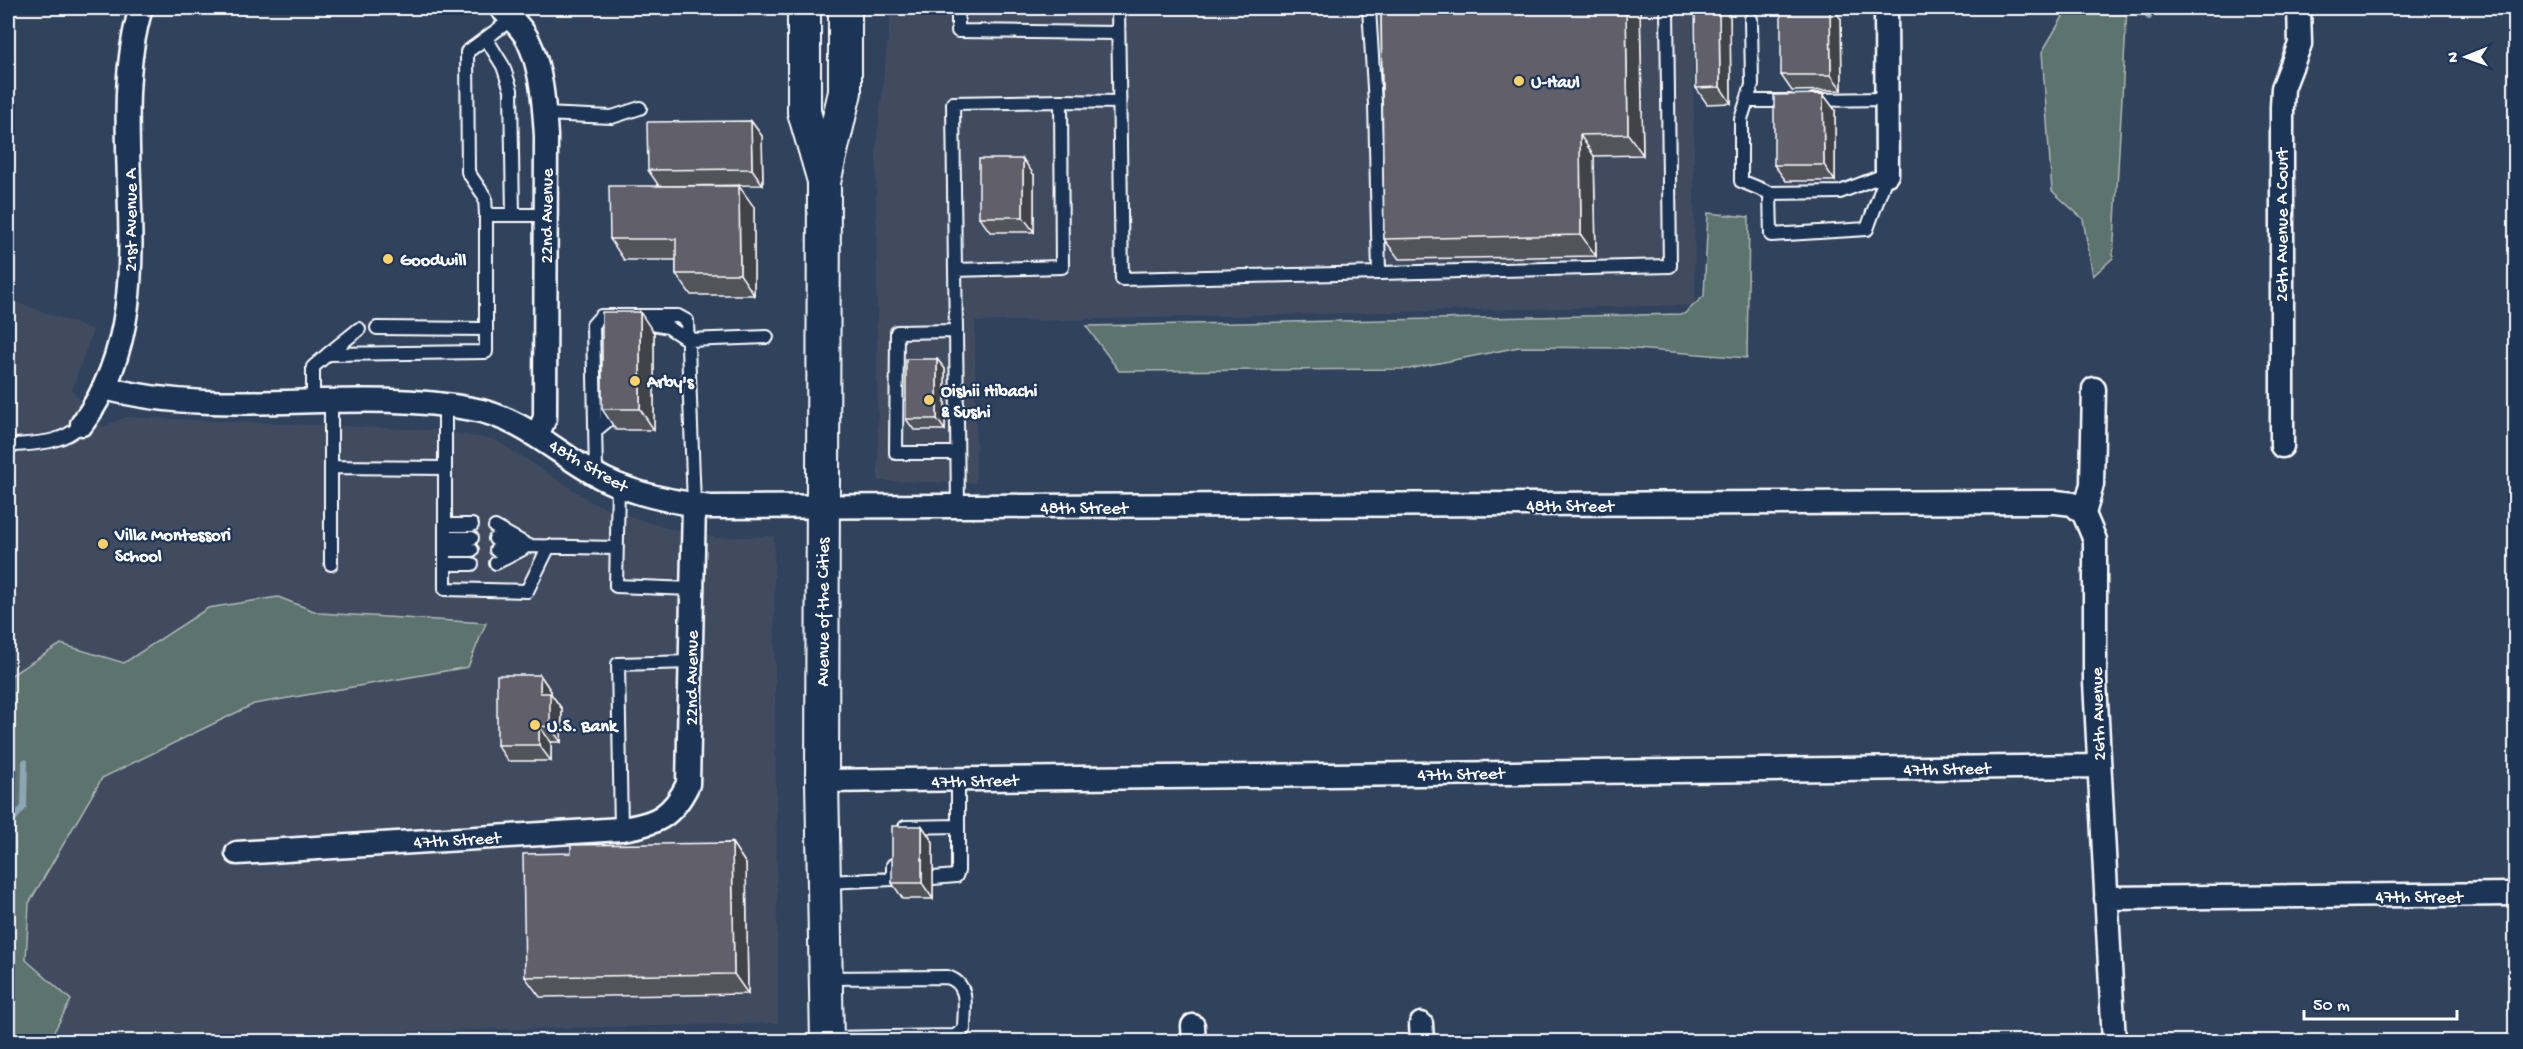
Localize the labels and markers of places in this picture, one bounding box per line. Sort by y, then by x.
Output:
place label: U-Haul [1531,73,1580,94]
marker: U-Haul [1512,74,1526,88]
place label: Goodwill [400,251,466,272]
marker: Goodwill [381,252,395,266]
place label: Arby's [646,373,695,394]
marker: Arby's [628,374,642,388]
place label: Oishii Hibachi & Sushi [941,382,1038,424]
marker: Oishii Hibachi & Sushi [922,393,936,407]
place label: Villa Montessori School [114,526,231,568]
marker: Villa Montessori School [96,537,110,551]
place label: U.S. Bank [547,717,619,738]
marker: U.S. Bank [528,718,542,732]

